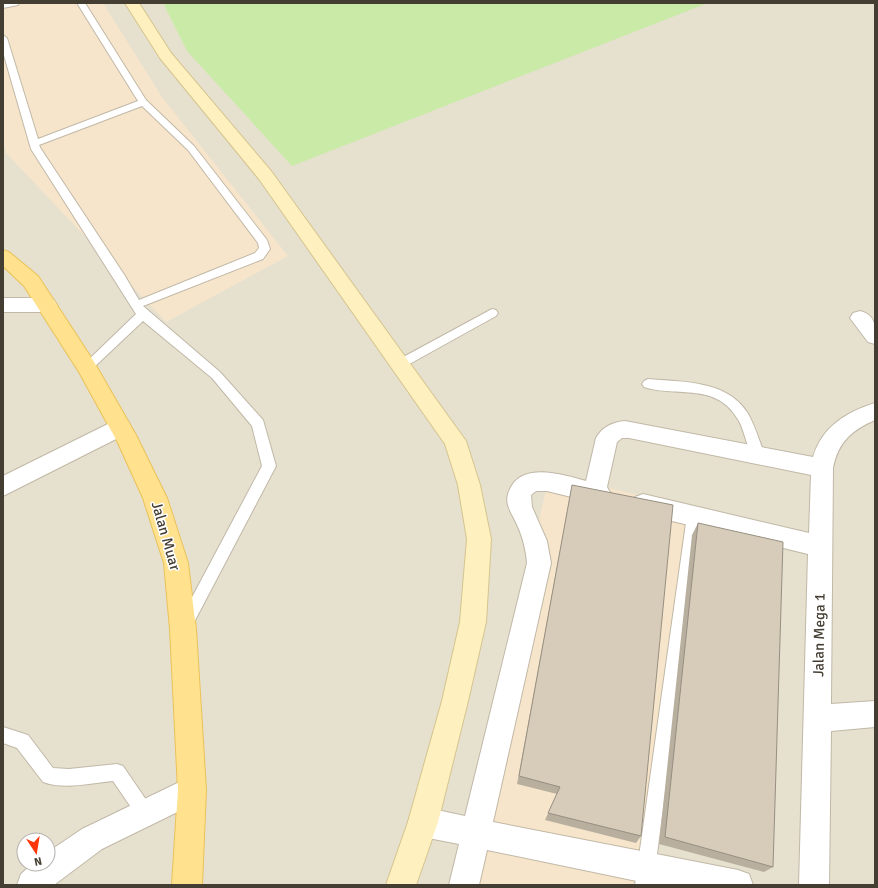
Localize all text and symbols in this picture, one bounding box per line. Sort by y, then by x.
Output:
street label: Jalan Muar [148,499,185,573]
street label: Jalan Mega 1 [809,593,829,677]
north arrow [16,832,56,872]
text: N [33,854,43,868]

